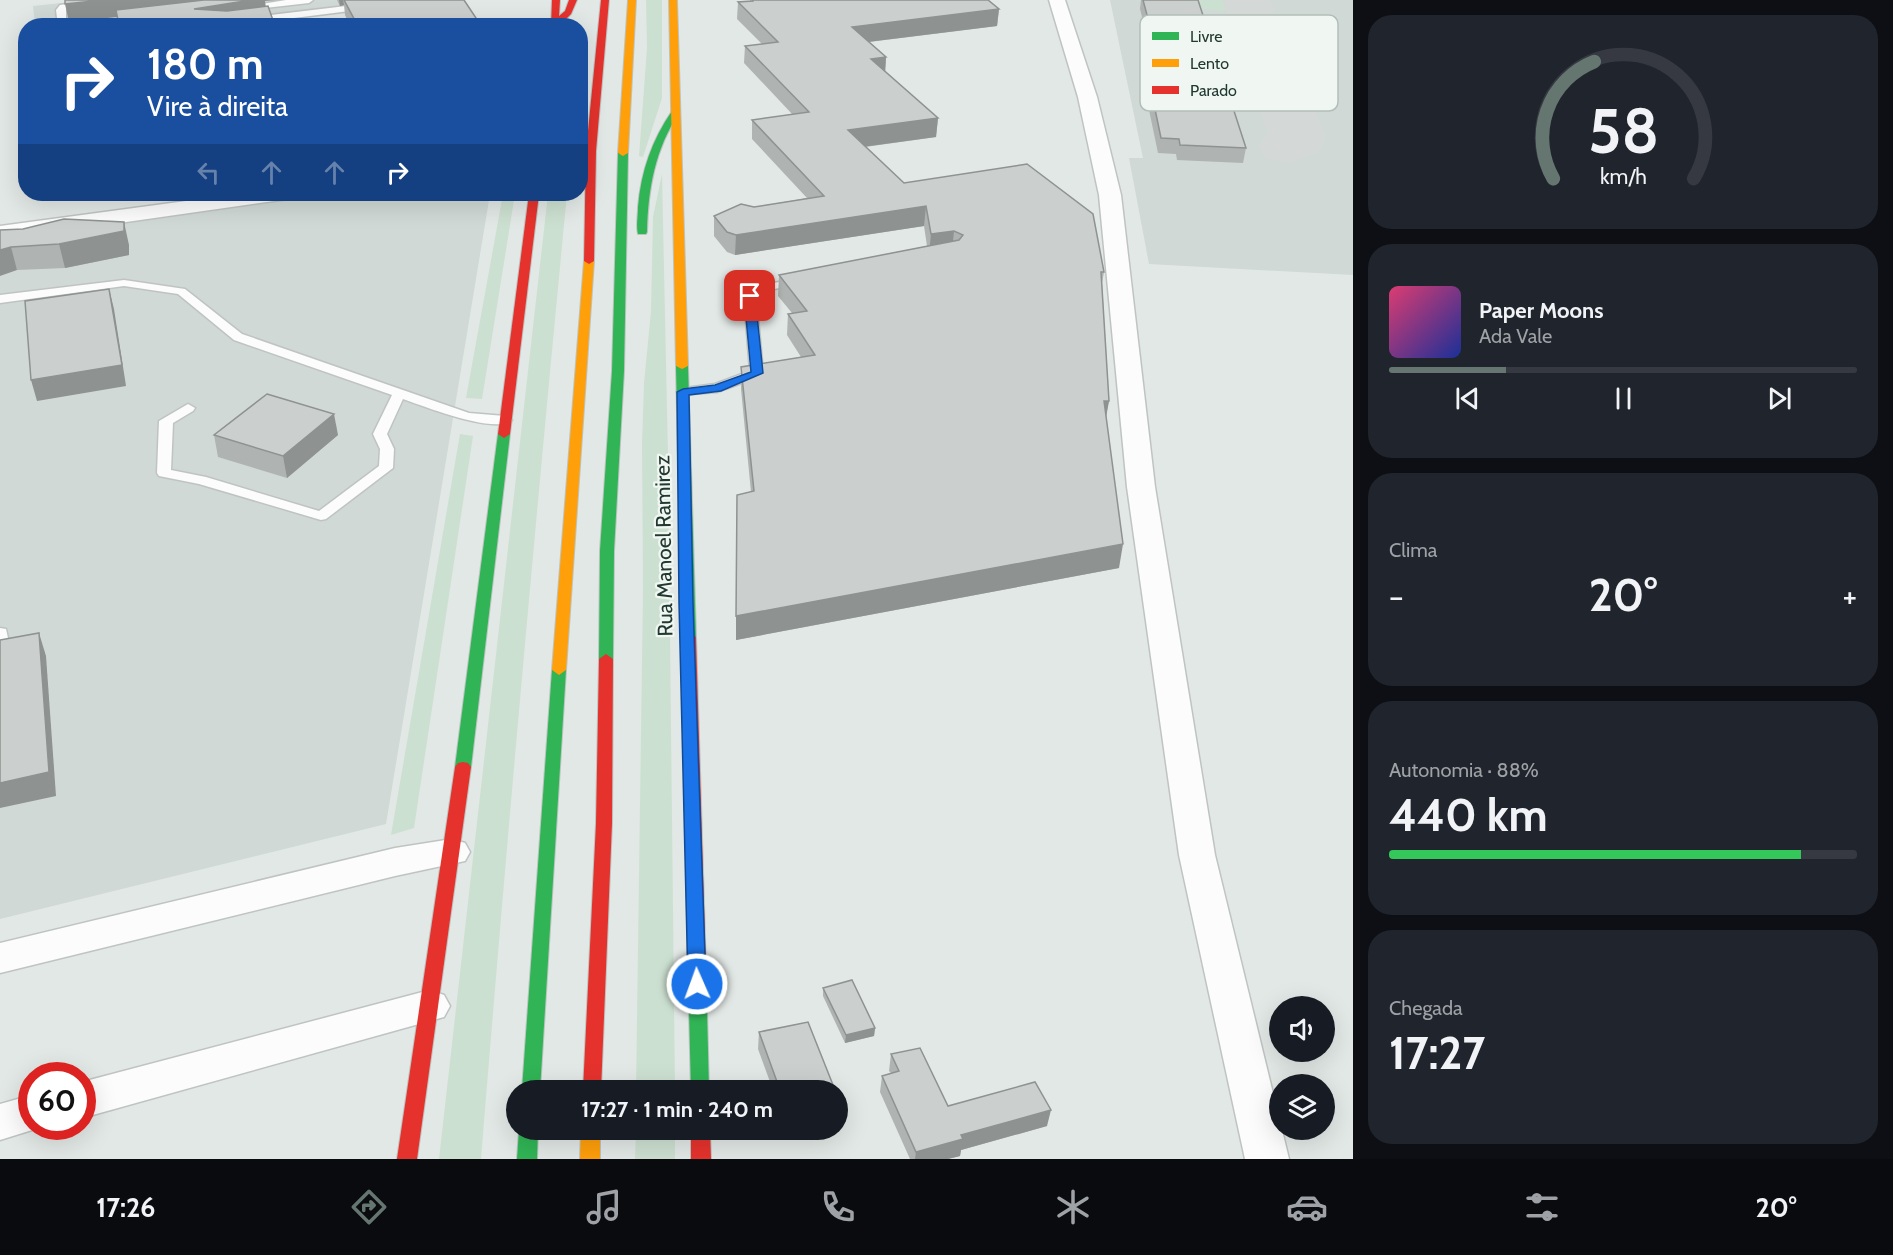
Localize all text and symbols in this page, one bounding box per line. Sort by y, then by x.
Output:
legend [1140,15,1338,111]
text: Livre [1190,27,1222,46]
text: 180 m [147,38,263,90]
icon: right [48,42,126,120]
text: Lento [1190,54,1229,73]
text: Parado [1190,81,1237,100]
text: Vire à direita [147,90,288,123]
text: 58 [1587,93,1659,169]
icon: left [192,156,225,189]
icon: ahead [255,156,288,189]
icon: ahead [318,156,351,189]
icon: right [381,156,414,189]
text: km/h [1600,163,1646,189]
pin [724,270,775,321]
icon: arrive [733,279,766,312]
text: Paper Moons [1479,297,1603,324]
text: Ada Vale [1479,324,1552,348]
icon: previous [1451,382,1484,415]
icon: pause [1607,382,1640,415]
icon: next [1763,382,1796,415]
street label: Rua Manoel Ramirez [649,455,678,637]
text: Clima [1389,538,1437,562]
text: 20° [1589,568,1657,622]
text: − [1389,576,1404,616]
text: + [1842,576,1857,616]
text: Autonomia · 88% [1389,758,1539,782]
text: 440 km [1389,788,1548,842]
position arrow [665,952,729,1016]
map controls [1269,996,1335,1140]
button: sound [1269,996,1335,1062]
text: Chegada [1389,996,1463,1020]
text: 17:27 [1389,1026,1485,1080]
speed limit sign: 60 [18,1062,96,1140]
button: layers [1269,1074,1335,1140]
text: 17:27 · 1 min · 240 m [581,1096,773,1123]
icon: directions [348,1186,390,1228]
icon: music [583,1186,625,1228]
icon: phone [817,1186,859,1228]
icon: climate [1052,1186,1094,1228]
icon: car [1286,1186,1328,1228]
icon: filters [1521,1186,1563,1228]
text: 17:26 [96,1191,155,1224]
text: 20° [1756,1191,1797,1224]

